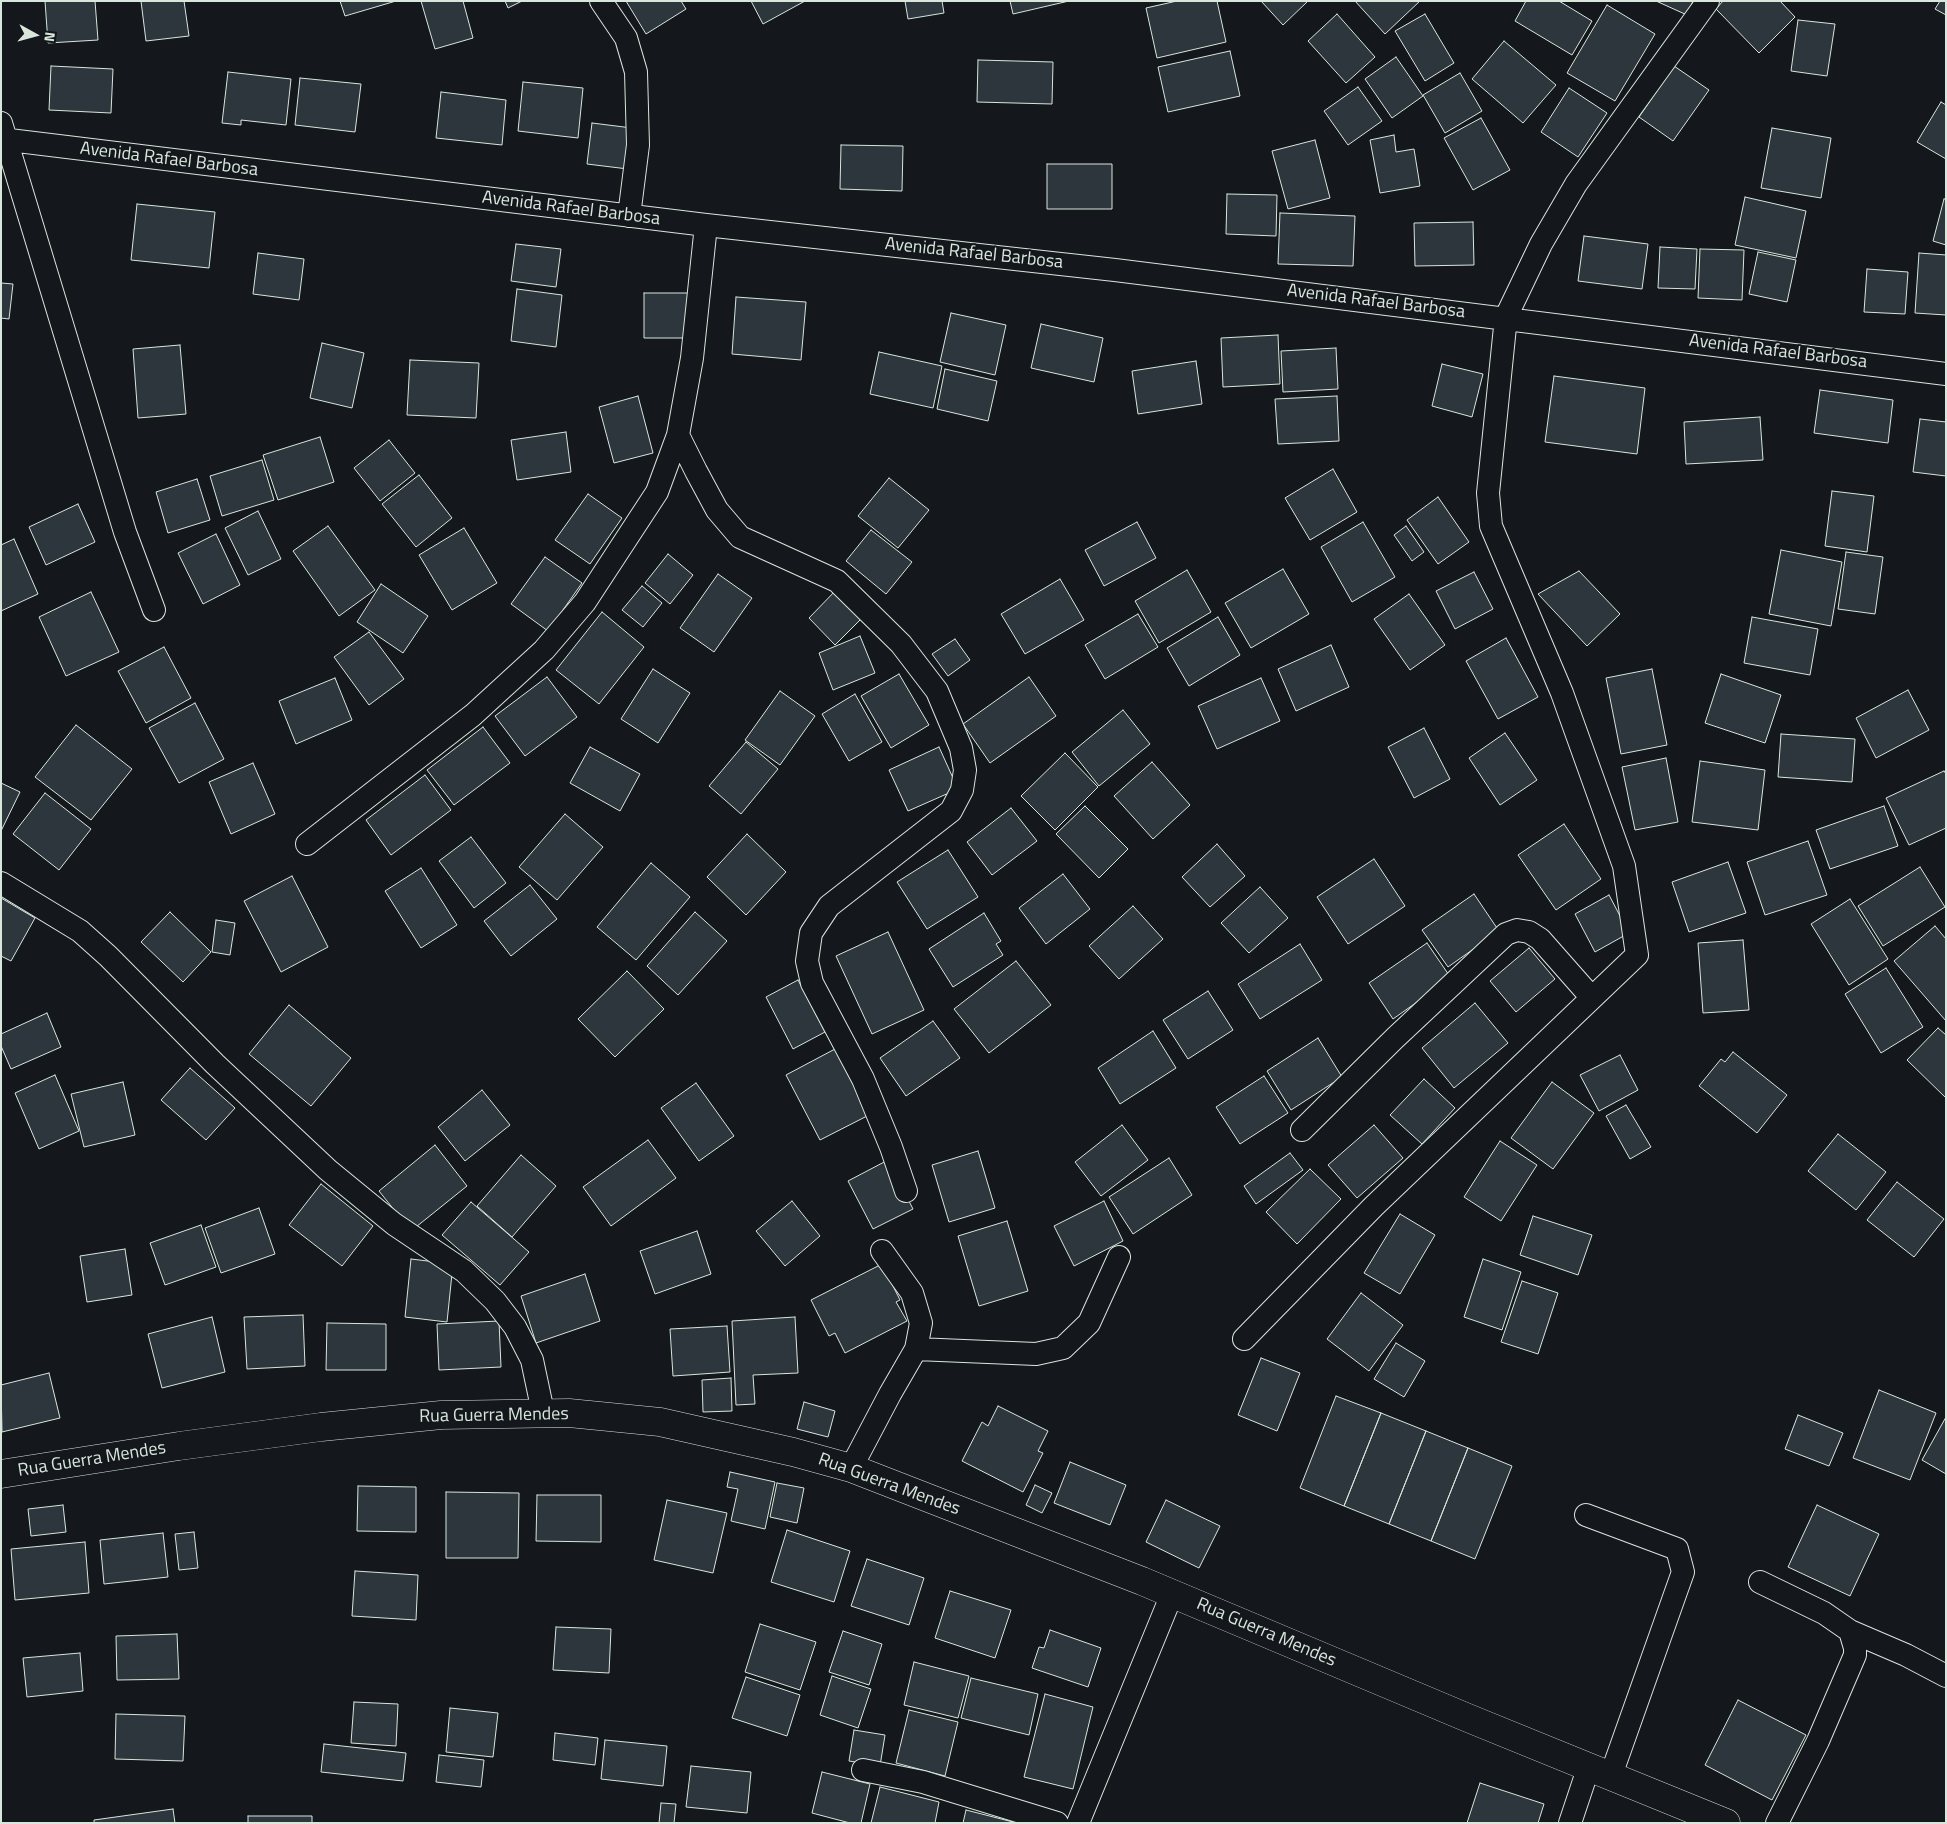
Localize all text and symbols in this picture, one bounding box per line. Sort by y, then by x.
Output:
north arrow [10,10,60,60]
text: N [39,31,61,43]
street label: Avenida Rafael Barbosa [79,138,259,182]
street label: Avenida Rafael Barbosa [481,187,661,231]
street label: Avenida Rafael Barbosa [884,234,1064,274]
street label: Avenida Rafael Barbosa [1286,280,1466,324]
street label: Avenida Rafael Barbosa [1688,330,1868,374]
street label: Rua Guerra Mendes [419,1404,569,1428]
street label: Rua Guerra Mendes [16,1438,168,1482]
street label: Rua Guerra Mendes [815,1449,963,1521]
street label: Rua Guerra Mendes [1193,1594,1339,1672]

